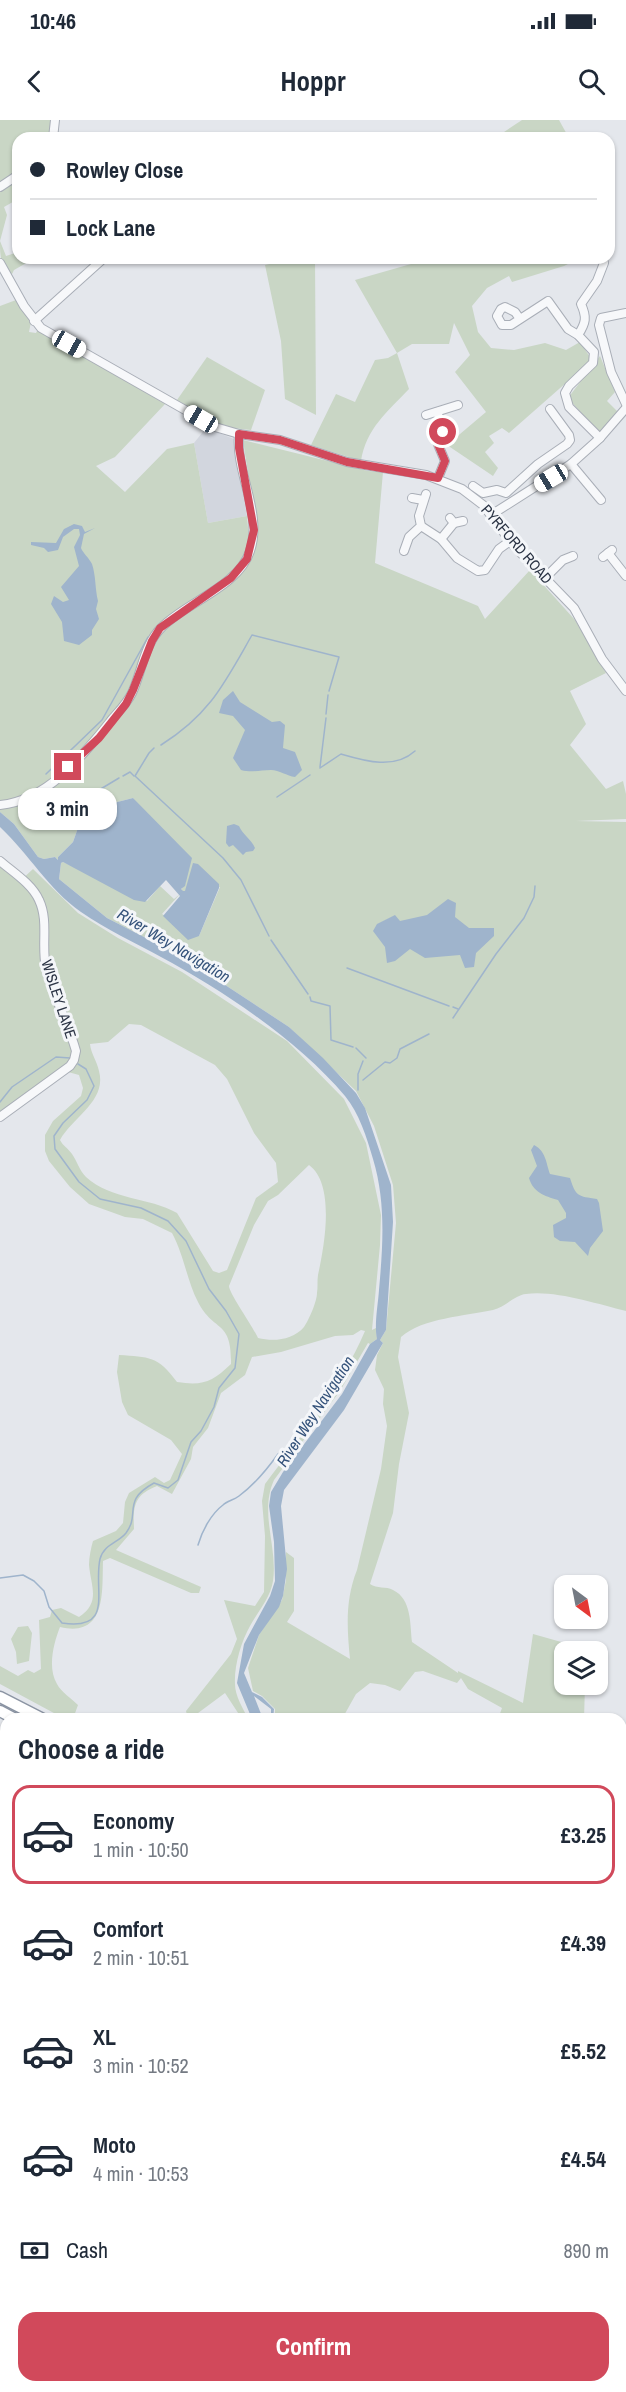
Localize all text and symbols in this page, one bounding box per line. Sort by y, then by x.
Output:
text: 10:46 [30,6,76,36]
text: Hoppr [280,63,346,99]
icon: back [18,65,51,98]
icon: search [575,65,608,98]
text: Rowley Close [66,155,183,185]
text: Lock Lane [66,213,155,243]
car [49,327,89,361]
car [181,402,221,436]
route start [429,418,456,445]
car [531,461,571,495]
street label: PYRFORD ROAD [477,500,558,588]
route end [54,753,81,780]
callout: 3 min [19,788,118,830]
text: 3 min [46,795,89,822]
water label: River Wey Navigation [113,903,235,987]
street label: WISLEY LANE [36,957,82,1041]
water label: River Wey Navigation [271,1351,359,1471]
north arrow [554,1575,608,1629]
map controls [554,1575,608,1695]
button: layers [554,1641,608,1695]
text: Choose a ride [18,1731,164,1767]
text: Economy [93,1806,174,1836]
icon: car [21,1808,75,1862]
text: £3.25 [561,1820,606,1850]
text: 1 min · 10:50 [93,1836,189,1863]
text: Comfort [93,1914,163,1944]
icon: car [21,1916,75,1970]
text: £4.39 [561,1928,606,1958]
text: 2 min · 10:51 [93,1944,189,1971]
text: XL [93,2022,116,2052]
icon: car [21,2024,75,2078]
text: £5.52 [561,2036,606,2066]
text: 3 min · 10:52 [93,2052,189,2079]
text: Moto [93,2130,136,2160]
icon: car [21,2132,75,2186]
text: £4.54 [561,2144,606,2174]
text: 4 min · 10:53 [93,2160,189,2187]
icon: cash [18,2234,51,2267]
text: Cash [66,2235,108,2265]
text: 890 m [563,2237,609,2264]
button: Confirm [18,2312,609,2381]

